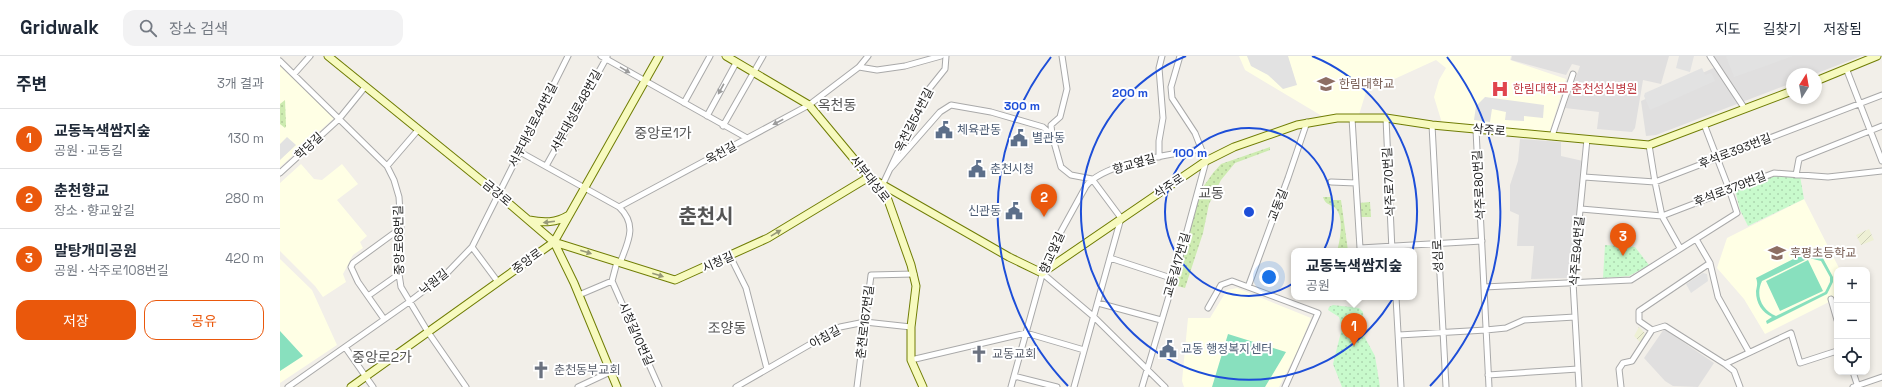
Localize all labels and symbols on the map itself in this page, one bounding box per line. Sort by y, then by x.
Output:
one-way arrow [619,66,631,73]
street label: 서부대성로48번길 [547,67,605,155]
north arrow [1786,68,1822,104]
school or university icon: 한림대학교 [1316,74,1336,94]
place label: 한림대학교 [1339,76,1394,92]
hospital icon: 한림대학교 춘천성심병원 [1490,79,1510,99]
street label: 서부대성로44번길 [505,80,561,170]
place label: 한림대학교 춘천성심병원 [1513,81,1638,97]
one-way arrow [718,83,724,95]
street label: 옥천길54번길 [891,85,937,155]
text: 200 m [1112,85,1148,101]
district label: 옥천동 [818,96,856,114]
text: 300 m [1004,98,1040,114]
one-way arrow [772,118,784,125]
public building icon: 체육관동 [934,120,954,140]
street label: 삭주로 [1472,121,1506,139]
place label: 체육관동 [957,122,1001,138]
district label: 중앙로1가 [634,124,692,142]
public building icon: 별관동 [1009,128,1029,148]
street label: 학당길 [291,129,327,163]
place label: 별관동 [1032,130,1065,146]
street label: 후석로393번길 [1696,130,1774,172]
street label: 옥천길 [703,138,739,168]
text: 100 m [1173,145,1207,161]
street label: 삭주로70번길 [1379,147,1399,217]
street label: 삭주로80번길 [1469,149,1489,221]
street label: 향교옆길 [1111,150,1157,178]
street label: 서부대성로 [847,152,893,206]
public building icon: 춘천시청 [967,159,987,179]
place label: 춘천시청 [990,161,1034,177]
street label: 후석로379번길 [1691,168,1769,210]
street label: 삭주로 [1151,170,1187,202]
street label: 금강로 [479,176,515,210]
pin: 2 [1031,184,1057,217]
district label: 교동 [1198,184,1224,202]
street label: 교동길 [1265,187,1291,223]
public building icon: 신관동 [1004,201,1024,221]
district label: 춘천시 [678,203,734,229]
place label: 신관동 [968,203,1001,219]
street label: 중앙로68번길 [390,205,408,275]
centre of rings [1242,205,1256,219]
street label: 삭주로94번길 [1566,215,1588,287]
one-way arrow [543,218,555,225]
pin: 3 [1610,223,1636,256]
one-way arrow [771,229,781,237]
street label: 향교앞길 [1036,230,1068,276]
street label: 교동길17번길 [1160,231,1194,299]
street label: 성심로 [1429,239,1447,273]
school or university icon: 후평초등학교 [1767,243,1787,263]
street label: 중앙로 [509,245,545,277]
place label: 후평초등학교 [1790,245,1856,261]
street label: 시청길 [700,248,736,276]
one-way arrow [580,249,592,255]
street label: 낙원길 [416,265,452,299]
your location [1259,267,1279,287]
one-way arrow [652,272,664,278]
street label: 춘천로167번길 [853,284,877,360]
street label: 시청길10번길 [615,300,657,368]
pin: 1 [1341,313,1367,346]
district label: 조양동 [708,319,746,337]
street label: 아침길 [807,322,843,352]
public building icon: 교동 행정복지센터 [1158,339,1178,359]
place label: 교동 행정복지센터 [1181,341,1272,357]
church icon: 교동교회 [969,344,989,364]
place label: 교동교회 [992,346,1036,362]
district label: 중앙로2가 [352,348,412,366]
church icon: 춘천동부교회 [531,360,551,380]
place label: 춘천동부교회 [554,362,620,378]

